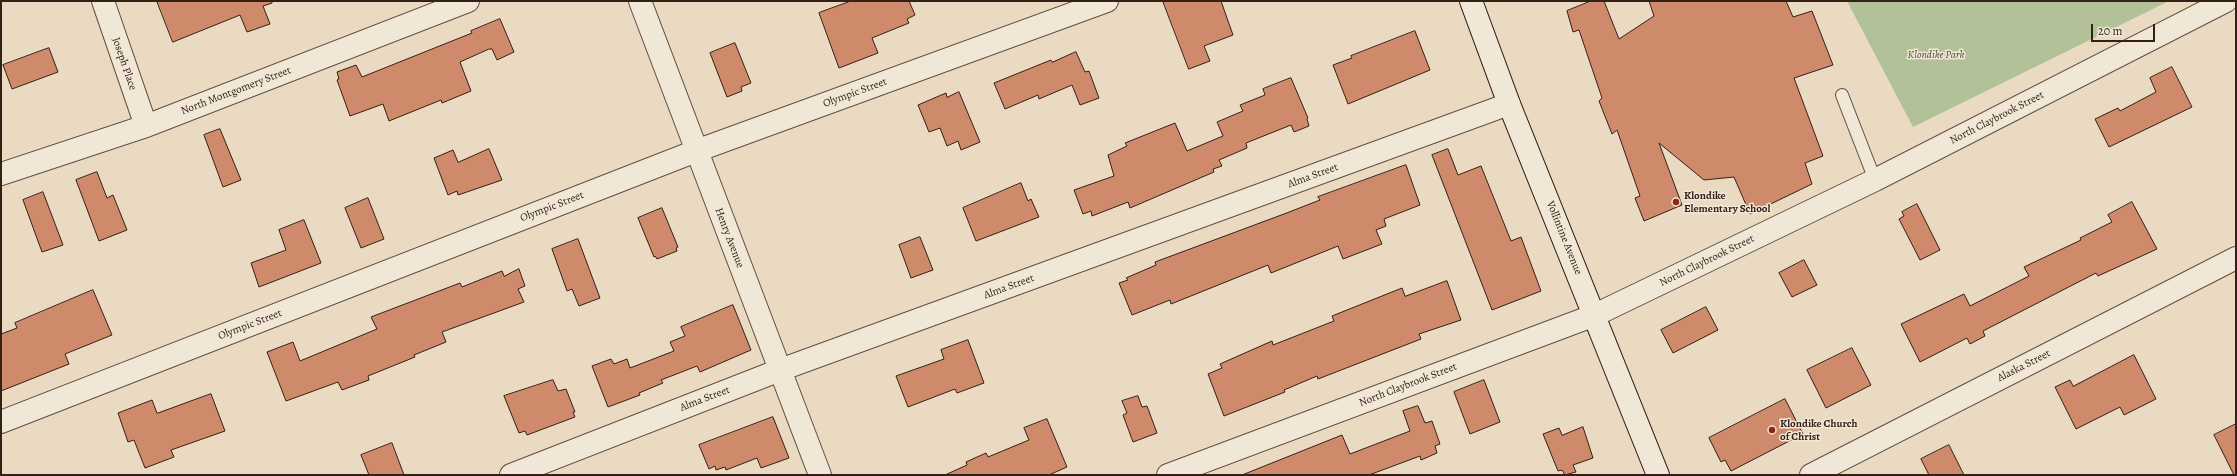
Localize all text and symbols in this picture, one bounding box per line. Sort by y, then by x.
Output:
scale bar [2093,16,2157,42]
text: 20 m [2098,23,2122,39]
street label: Joseph Place [109,36,139,92]
park label: Klondike Park [1908,48,1964,62]
street label: North Montgomery Street [179,64,293,118]
street label: Olympic Street [821,75,889,111]
street label: North Claybrook Street [1948,89,2046,147]
street label: Alma Street [1286,161,1340,191]
street label: Olympic Street [518,189,586,225]
place label: Klondike Elementary School [1684,189,1770,215]
marker: Klondike Elementary School [1671,197,1681,207]
street label: Vollintine Avenue [1543,199,1585,277]
street label: Henry Avenue [712,206,746,270]
street label: North Claybrook Street [1657,232,1757,290]
street label: Alma Street [982,272,1036,302]
street label: Olympic Street [216,307,284,343]
street label: Alaska Street [1995,347,2053,385]
street label: North Claybrook Street [1357,360,1459,410]
street label: Alma Street [678,383,732,415]
place label: Klondike Church of Christ [1780,417,1857,443]
marker: Klondike Church of Christ [1767,425,1777,435]

